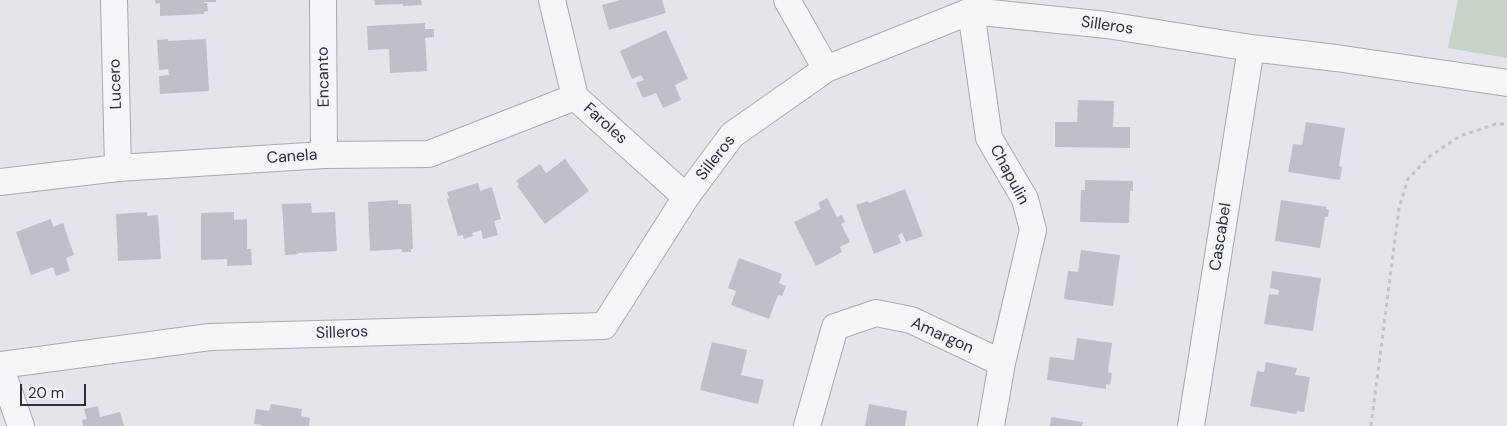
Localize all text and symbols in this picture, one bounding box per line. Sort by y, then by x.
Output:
street label: Silleros [1080,13,1134,39]
street label: Encanto [314,46,334,108]
street label: Lucero [106,58,126,110]
street label: Faroles [579,99,631,149]
street label: Silleros [692,131,740,185]
street label: Chapulin [985,142,1033,208]
street label: Canela [266,146,318,168]
street label: Cascabel [1206,202,1236,272]
street label: Amargon [908,314,976,358]
street label: Silleros [315,322,369,344]
scale bar [22,374,89,406]
text: 20 m [28,383,64,403]

